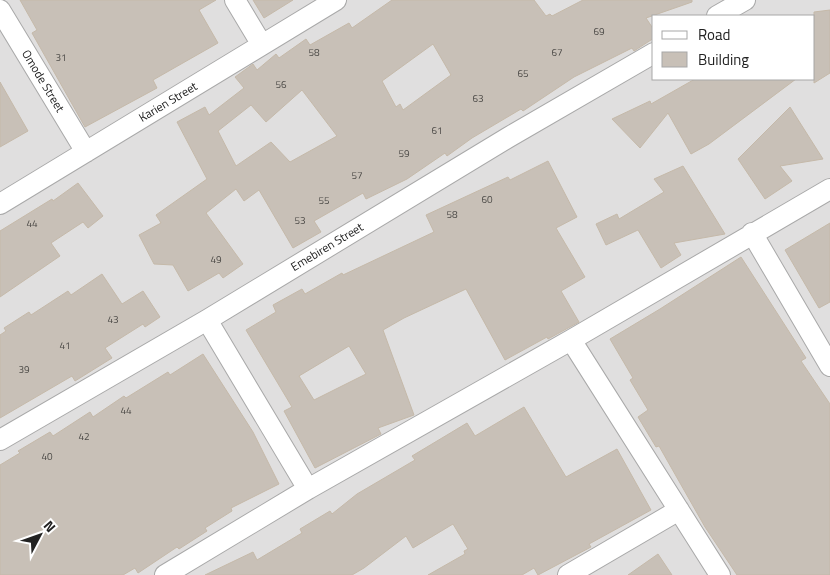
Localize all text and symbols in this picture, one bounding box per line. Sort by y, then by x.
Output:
legend [652,15,815,80]
text: Road [698,23,730,46]
house number: 69 [593,24,605,39]
house number: 58 [308,45,320,60]
house number: 67 [551,45,563,60]
street label: Omode Street [17,46,70,116]
text: Building [698,48,749,71]
house number: 31 [55,50,67,65]
house number: 65 [517,66,529,81]
street label: Karien Street [135,76,201,127]
house number: 56 [275,77,287,92]
house number: 63 [472,91,484,106]
house number: 61 [431,123,443,138]
house number: 59 [398,146,410,161]
house number: 57 [351,168,363,183]
house number: 60 [481,192,493,207]
house number: 55 [318,193,330,208]
house number: 58 [446,207,458,222]
house number: 53 [294,213,306,228]
house number: 44 [26,216,38,231]
street label: Emebiren Street [287,217,367,276]
house number: 49 [210,252,222,267]
house number: 43 [107,312,119,327]
house number: 41 [59,338,71,353]
house number: 39 [18,362,30,377]
house number: 44 [120,403,132,418]
house number: 42 [78,429,90,444]
house number: 40 [41,449,53,464]
north arrow [15,510,65,560]
text: N [39,516,61,537]

